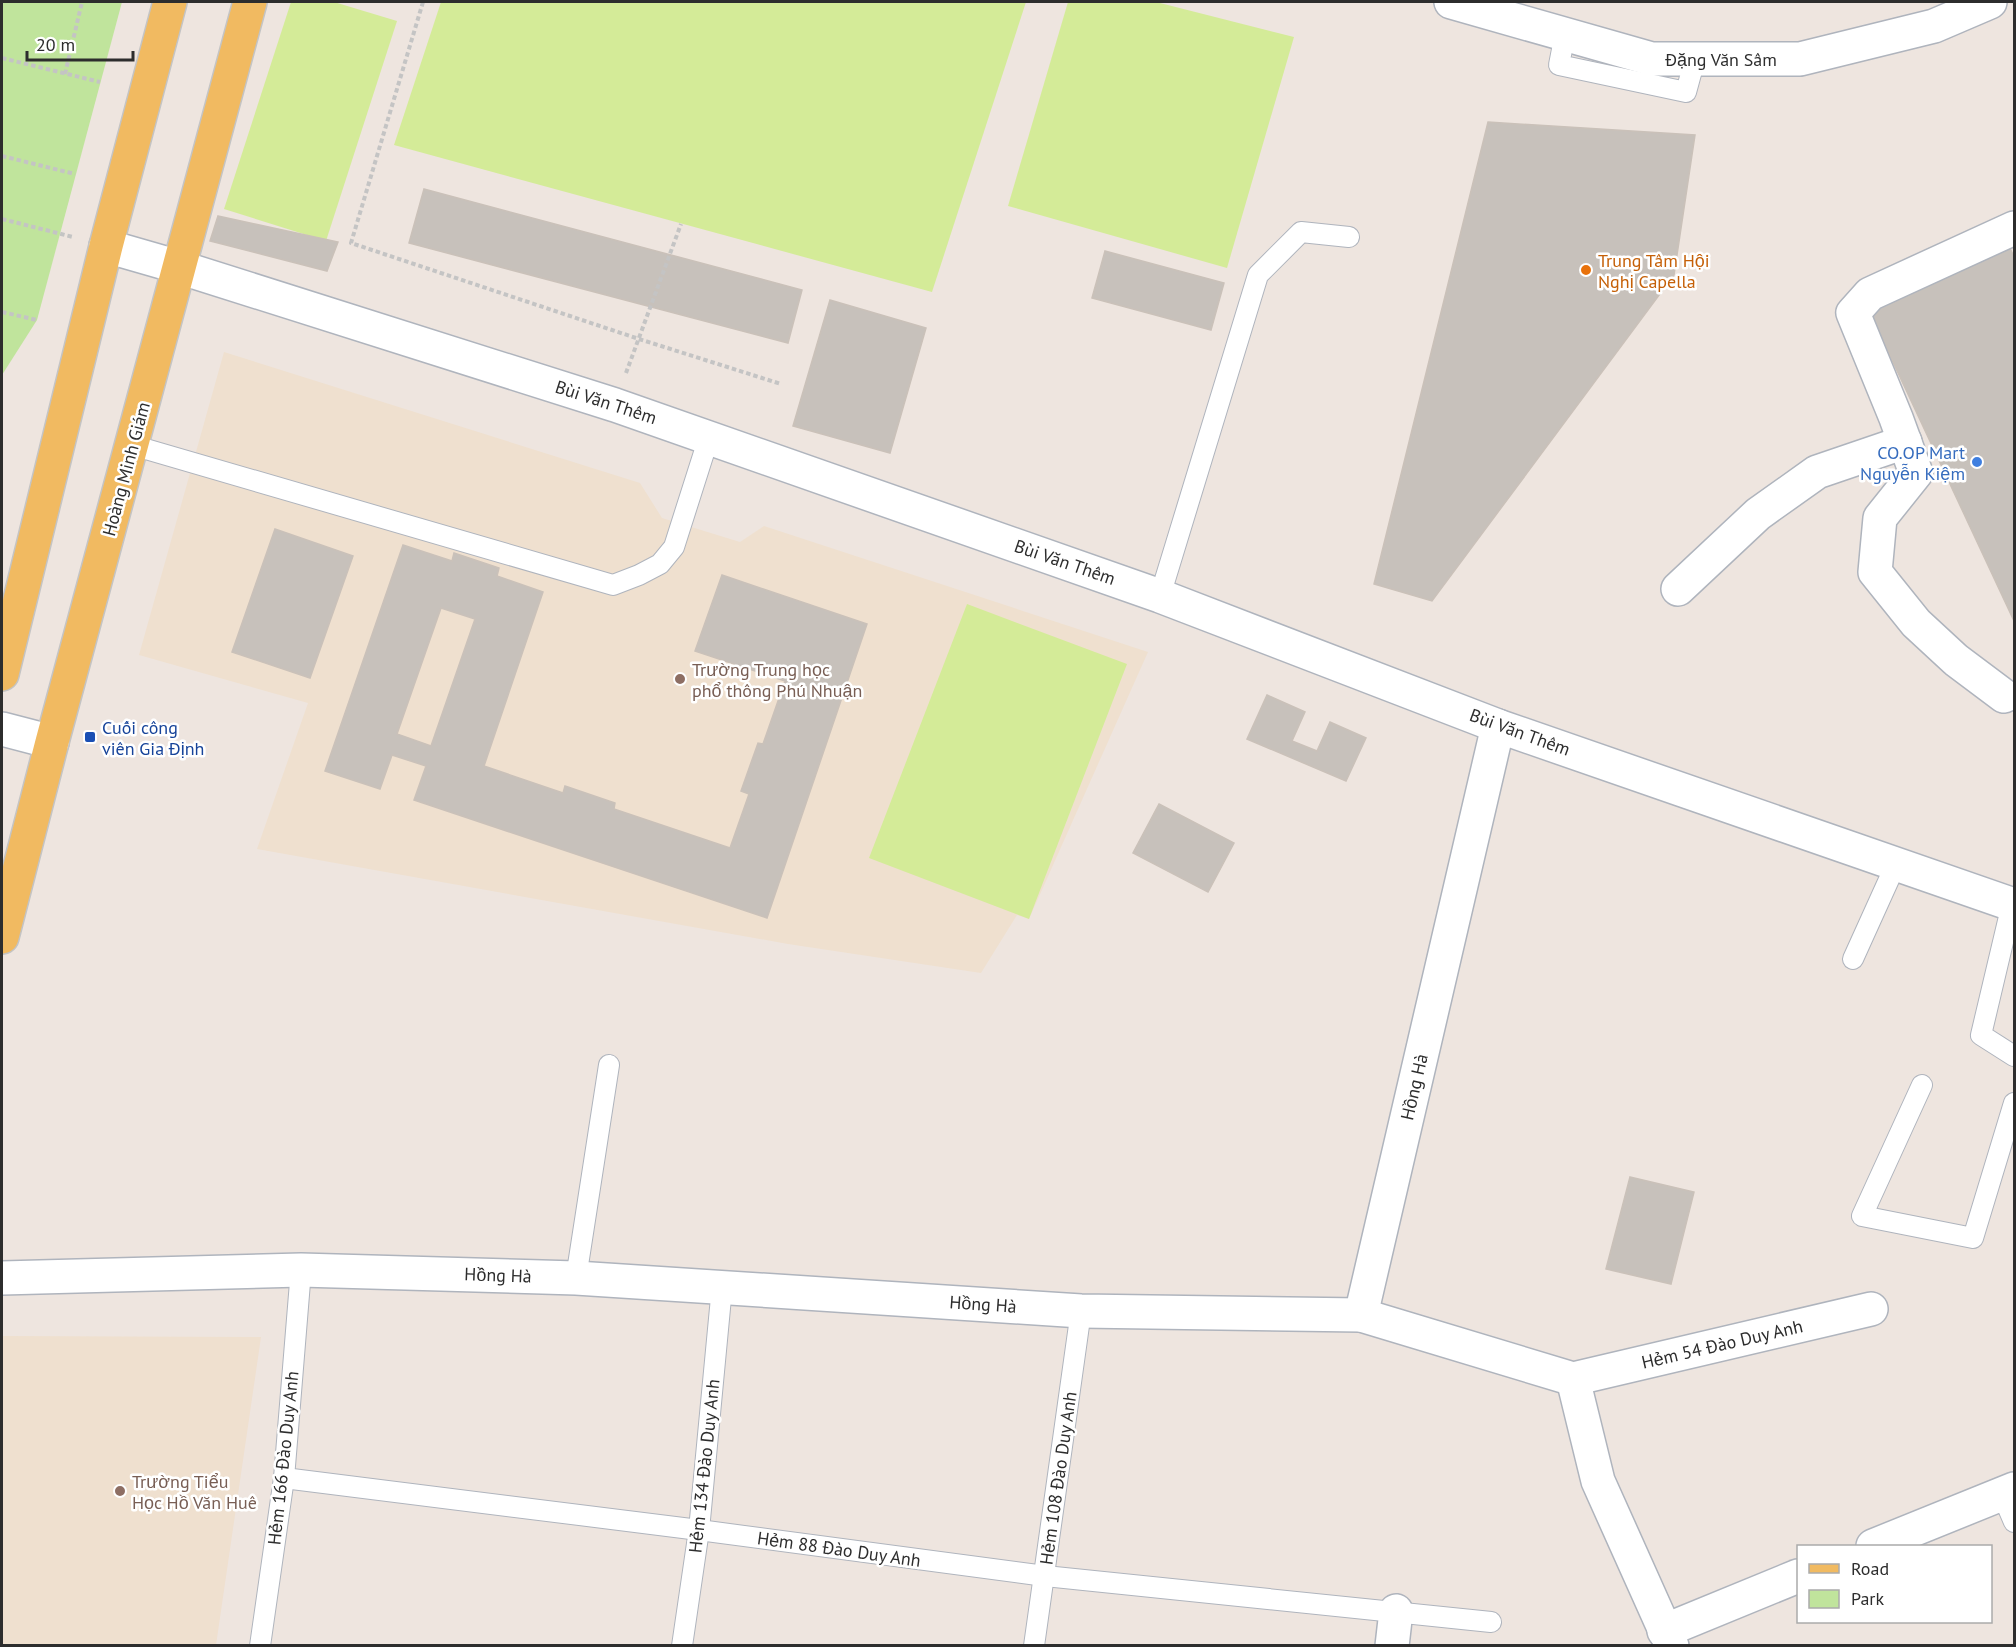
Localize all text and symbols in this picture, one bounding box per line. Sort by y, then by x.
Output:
scale bar [27,24,134,62]
text: 20 m [36,33,75,56]
street label: Đặng Văn Sâm [1664,48,1777,71]
place label: Trung Tâm Hội Nghị Capella [1598,249,1710,293]
marker: Trung Tâm Hội Nghị Capella [1579,263,1593,277]
street label: Bùi Văn Thêm [552,375,660,429]
street label: Hoàng Minh Giám [97,399,155,539]
place label: CO.OP Mart Nguyễn Kiệm [1860,441,1965,485]
marker: CO.OP Mart Nguyễn Kiệm [1970,455,1984,469]
street label: Bùi Văn Thêm [1011,534,1119,590]
place label: Trường Trung học phổ thông Phú Nhuận [692,658,862,702]
marker: Trường Trung học phổ thông Phú Nhuận [673,672,687,686]
street label: Bùi Văn Thêm [1467,703,1573,761]
place label: Cuối công viên Gia Định [102,716,204,760]
marker: Cuối công viên Gia Định [83,730,97,744]
street label: Hồng Hà [1395,1052,1433,1122]
street label: Hồng Hà [464,1262,532,1288]
street label: Hồng Hà [949,1290,1017,1318]
street label: Hẻm 54 Đào Duy Anh [1639,1314,1805,1374]
street label: Hẻm 166 Đào Duy Anh [262,1370,304,1546]
street label: Hẻm 134 Đào Duy Anh [683,1378,725,1554]
street label: Hẻm 108 Đào Duy Anh [1034,1390,1082,1566]
place label: Trường Tiểu Học Hồ Văn Huê [132,1470,257,1514]
marker: Trường Tiểu Học Hồ Văn Huê [113,1484,127,1498]
street label: Hẻm 88 Đào Duy Anh [756,1526,922,1572]
legend [1797,1545,1992,1623]
text: Road [1851,1557,1889,1580]
text: Park [1851,1587,1884,1610]

